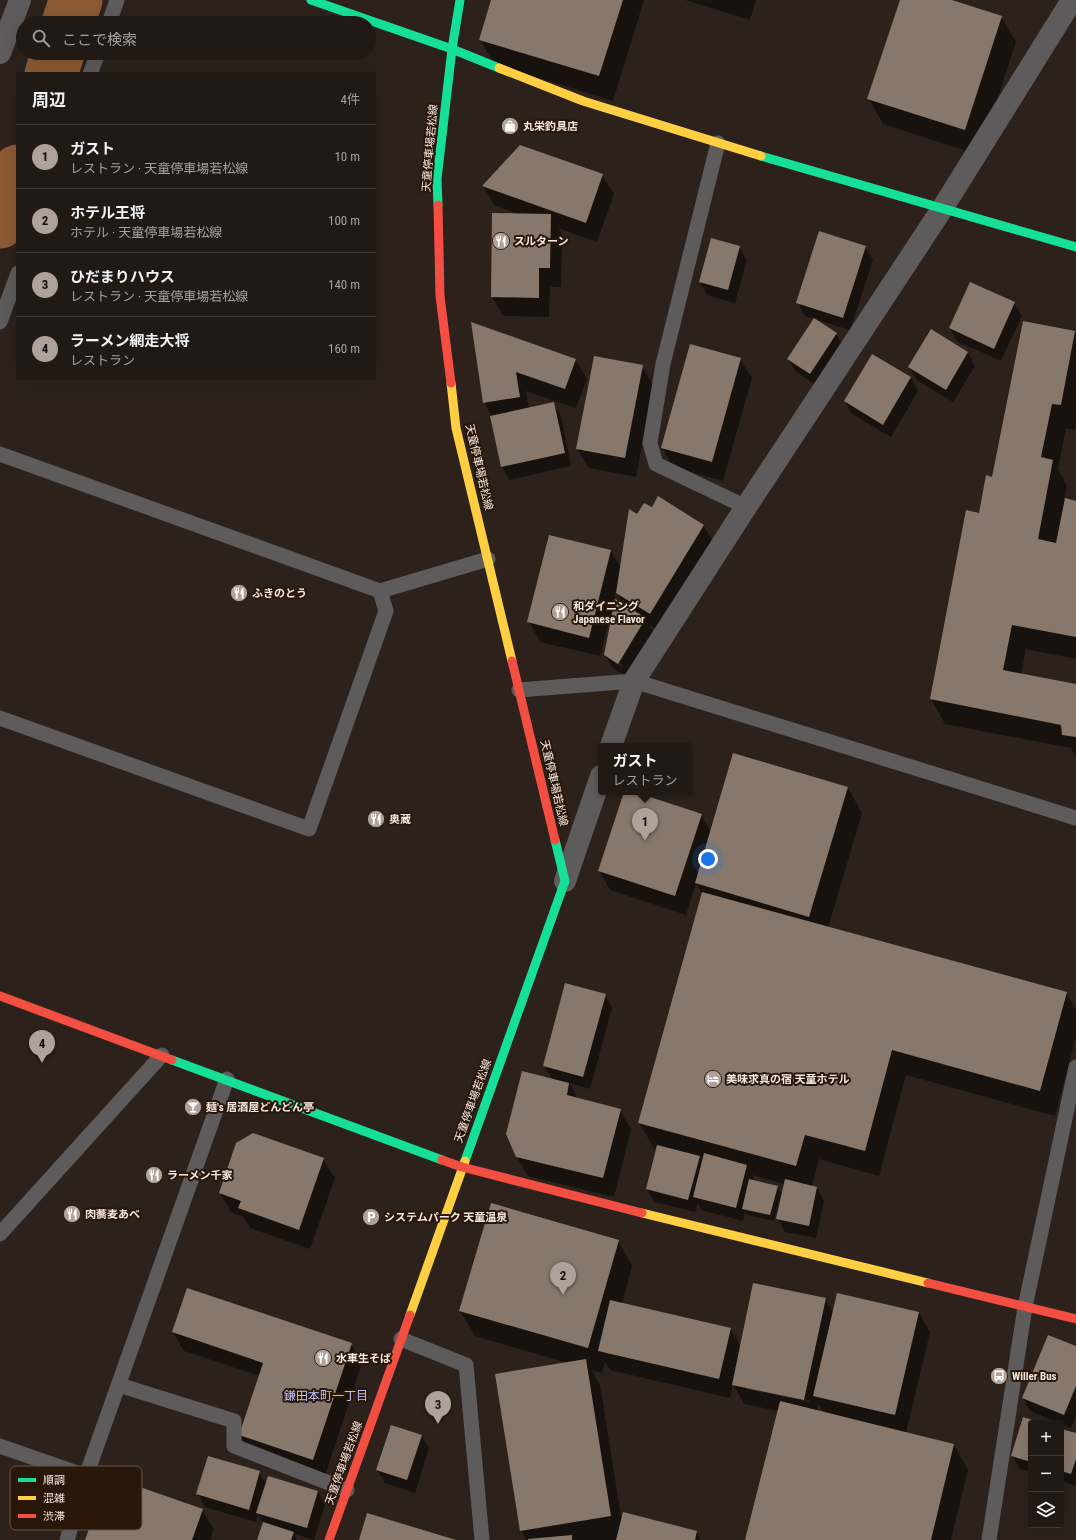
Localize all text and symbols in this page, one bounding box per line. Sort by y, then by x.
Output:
search box [16,16,376,60]
icon: search [30,27,52,49]
text: ここで検索 [62,31,137,49]
text: 周辺 [32,90,66,110]
text: 4件 [341,92,360,107]
street label: 天童停車場若松線 [420,104,440,192]
shop icon: 丸栄釣具店 [500,116,520,136]
place label: 丸栄釣具店 [523,120,578,133]
text: ガスト [70,140,115,158]
text: 1 [42,149,48,164]
text: 10 m [334,149,360,164]
text: レストラン · 天童停車場若松線 [70,161,248,176]
text: ホテル王将 [70,204,145,222]
text: 2 [42,213,48,228]
text: 100 m [328,213,360,228]
text: ホテル · 天童停車場若松線 [70,225,222,240]
restaurant icon: スルターン [491,231,511,251]
place label: スルターン [514,235,568,248]
text: ひだまりハウス [70,268,175,286]
text: 3 [42,277,48,292]
text: 140 m [328,277,360,292]
text: レストラン · 天童停車場若松線 [70,289,248,304]
text: ラーメン網走大将 [70,332,189,350]
text: 4 [42,341,48,356]
text: 160 m [328,341,360,356]
text: レストラン [70,353,135,368]
street label: 天童停車場若松線 [463,423,495,511]
restaurant icon: ふきのとう [229,583,249,603]
place label: ふきのとう [252,587,307,600]
place label: 和ダイニング Japanese Flavor [573,600,645,626]
restaurant icon: 和ダイニング Japanese Flavor [550,602,570,622]
street label: 天童停車場若松線 [538,739,570,827]
popup [598,743,692,795]
text: ガスト [612,752,658,770]
text: レストラン [612,773,678,788]
pin: 1 [632,808,658,841]
restaurant icon: 奥蔵 [366,809,386,829]
place label: 奥蔵 [389,813,411,826]
your location [698,849,718,869]
pin: 4 [29,1030,55,1063]
street label: 天童停車場若松線 [452,1057,494,1145]
hotel icon: 美味求真の宿 天童ホテル [703,1069,723,1089]
place label: 美味求真の宿 天童ホテル [726,1073,850,1086]
bar icon: 麺's 居酒屋どんどん亭 [183,1097,203,1117]
place label: 麺's 居酒屋どんどん亭 [205,1101,314,1114]
restaurant icon: ラーメン千家 [144,1165,164,1185]
place label: ラーメン千家 [167,1169,233,1182]
restaurant icon: 肉蕎麦あべ [62,1204,82,1224]
parking icon: システムパーク 天童温泉 [361,1207,381,1227]
place label: 肉蕎麦あべ [85,1208,140,1221]
place label: システムパーク 天童温泉 [384,1211,507,1224]
pin: 2 [550,1262,576,1295]
restaurant icon: 水車生そば [313,1348,333,1368]
place label: 水車生そば [336,1352,391,1365]
bus stop icon: Willer Bus [989,1366,1009,1386]
place label: Willer Bus [1012,1370,1057,1383]
district label: 鎌田本町一丁目 [284,1389,368,1403]
pin: 3 [425,1391,451,1424]
street label: 天童停車場若松線 [323,1419,365,1507]
map controls [1028,1420,1064,1528]
button: + [1028,1420,1064,1456]
button: − [1028,1456,1064,1492]
legend [10,1466,142,1530]
text: 順調 [43,1474,65,1487]
text: 混雑 [43,1492,65,1505]
button: layers [1028,1492,1064,1528]
text: 渋滞 [43,1510,65,1523]

